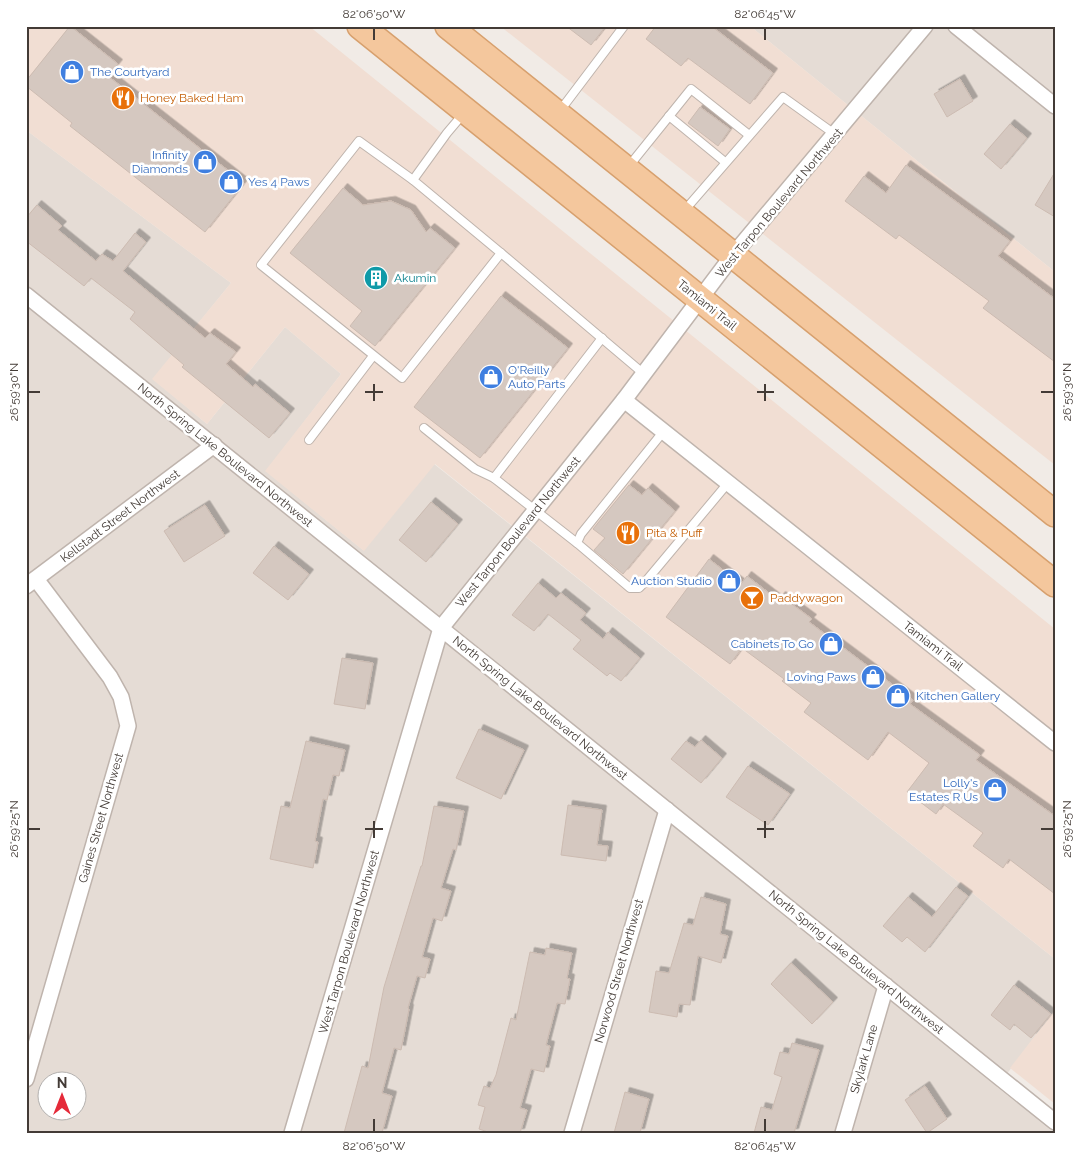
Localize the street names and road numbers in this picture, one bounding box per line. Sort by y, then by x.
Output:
street label: West Tarpon Boulevard Northwest [712,126,846,280]
street label: Tamiami Trail [675,277,740,334]
street label: North Spring Lake Boulevard Northwest [135,380,315,530]
street label: West Tarpon Boulevard Northwest [453,454,583,610]
street label: Kellstadt Street Northwest [58,466,182,566]
street label: Tamiami Trail [900,618,966,674]
street label: North Spring Lake Boulevard Northwest [450,633,630,783]
street label: Gaines Street Northwest [76,751,126,885]
street label: West Tarpon Boulevard Northwest [316,849,382,1035]
street label: North Spring Lake Boulevard Northwest [766,887,946,1037]
street label: Norwood Street Northwest [592,897,646,1045]
street label: Skylark Lane [847,1023,881,1095]

